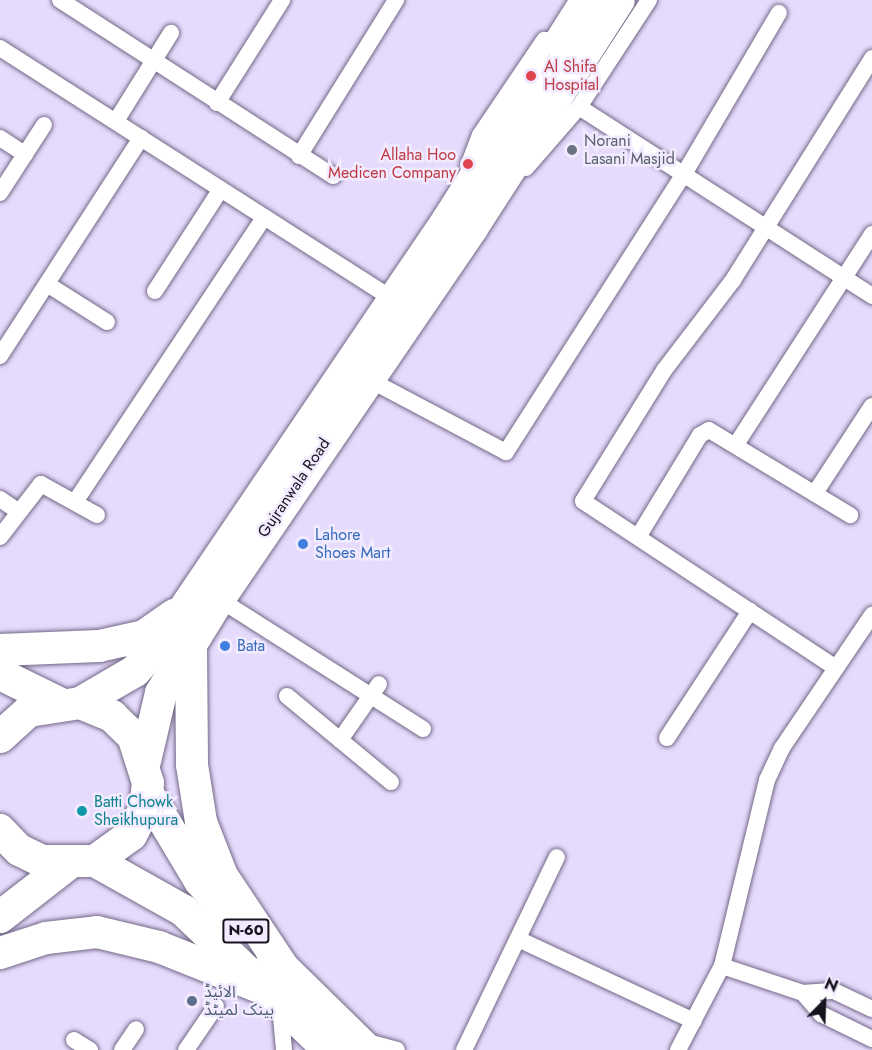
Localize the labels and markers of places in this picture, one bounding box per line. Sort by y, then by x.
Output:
place label: Al Shifa Hospital [544,57,599,95]
marker: Al Shifa Hospital [522,67,540,85]
place label: Norani Lasani Masjid [584,131,675,169]
marker: Norani Lasani Masjid [565,143,579,157]
place label: Allaha Hoo Medicen Company [328,145,456,183]
marker: Allaha Hoo Medicen Company [461,157,475,171]
place label: Lahore Shoes Mart [315,525,390,563]
marker: Lahore Shoes Mart [296,537,310,551]
place label: Bata [237,636,265,656]
marker: Bata [218,639,232,653]
place label: Batti Chowk Sheikhupura [94,792,178,830]
marker: Batti Chowk Sheikhupura [75,804,89,818]
place label: الائیڈ بینک لمیٹڈ [204,982,274,1020]
marker: الائیڈ بینک لمیٹڈ [185,994,199,1008]

